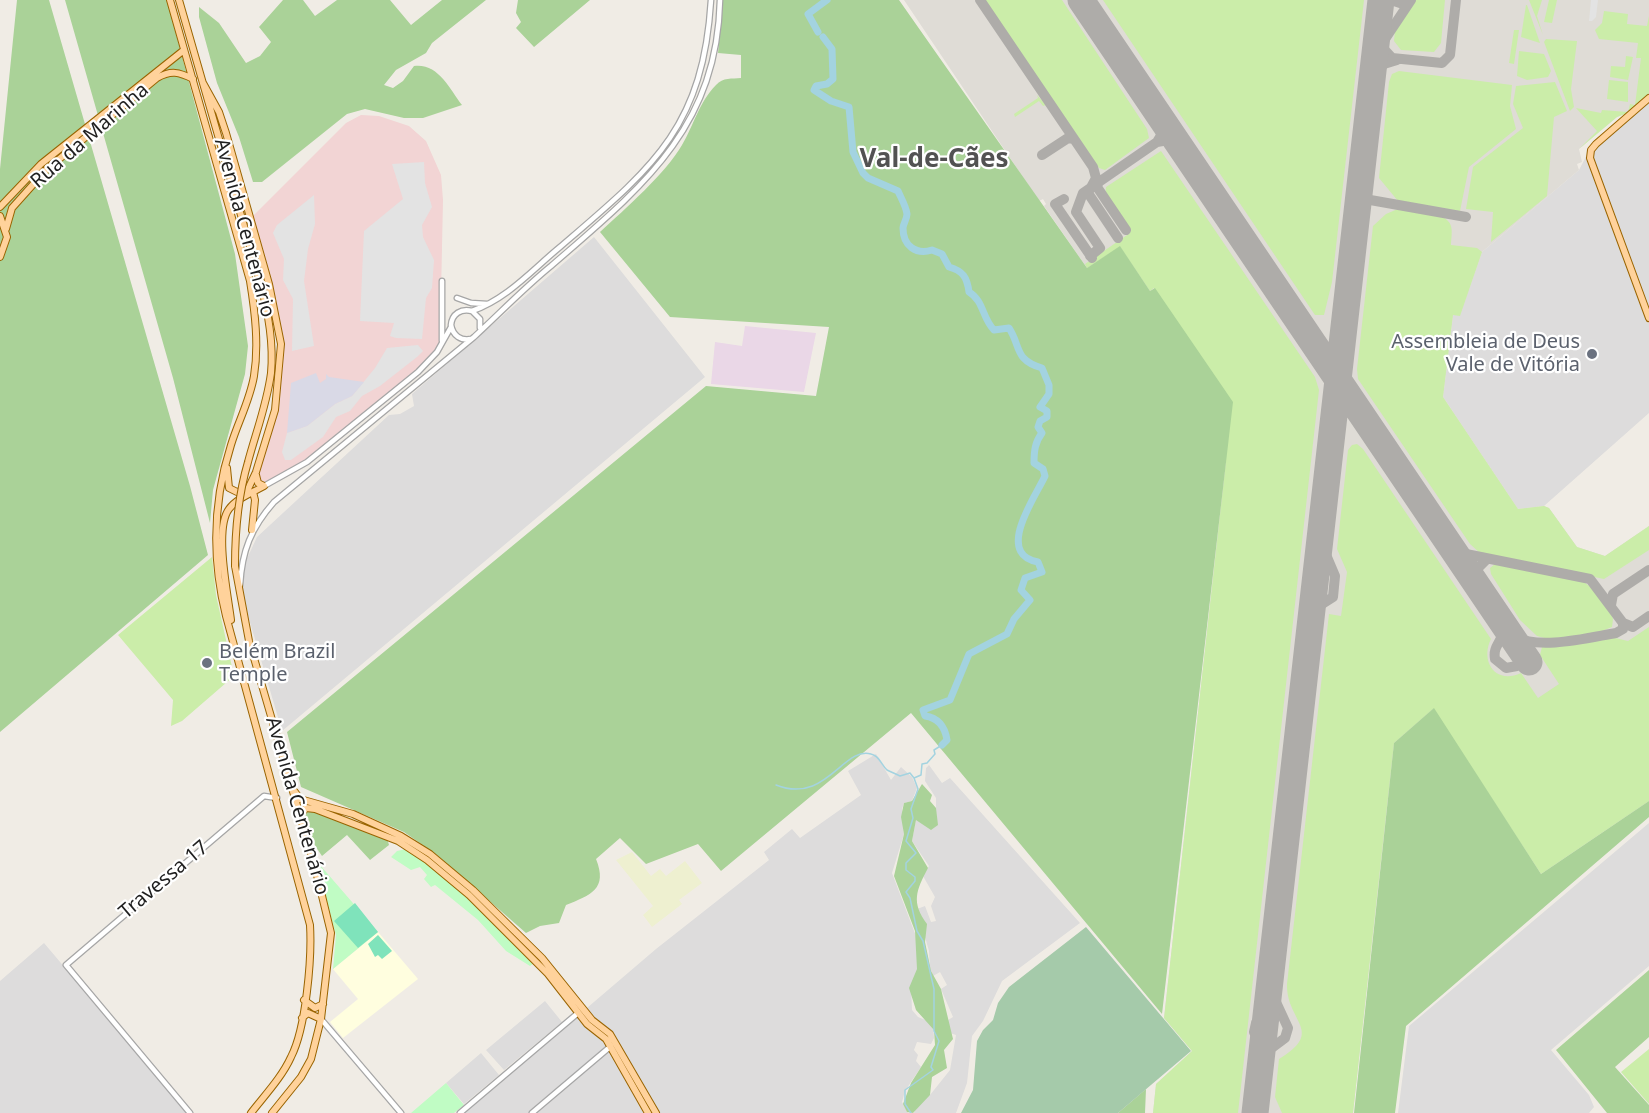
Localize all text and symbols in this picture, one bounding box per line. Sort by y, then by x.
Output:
street label: Rua da Marinha [26,78,154,194]
street label: Avenida Centenário [209,136,279,320]
district label: Val-de-Cães [859,144,1009,176]
place label: Assembleia de Deus Vale de Vitória [1391,330,1580,377]
marker: Assembleia de Deus Vale de Vitória [1585,347,1599,361]
place label: Belém Brazil Temple [219,640,335,687]
marker: Belém Brazil Temple [200,656,214,670]
street label: Avenida Centenário [260,714,334,898]
street label: Travessa 17 [114,836,214,924]

